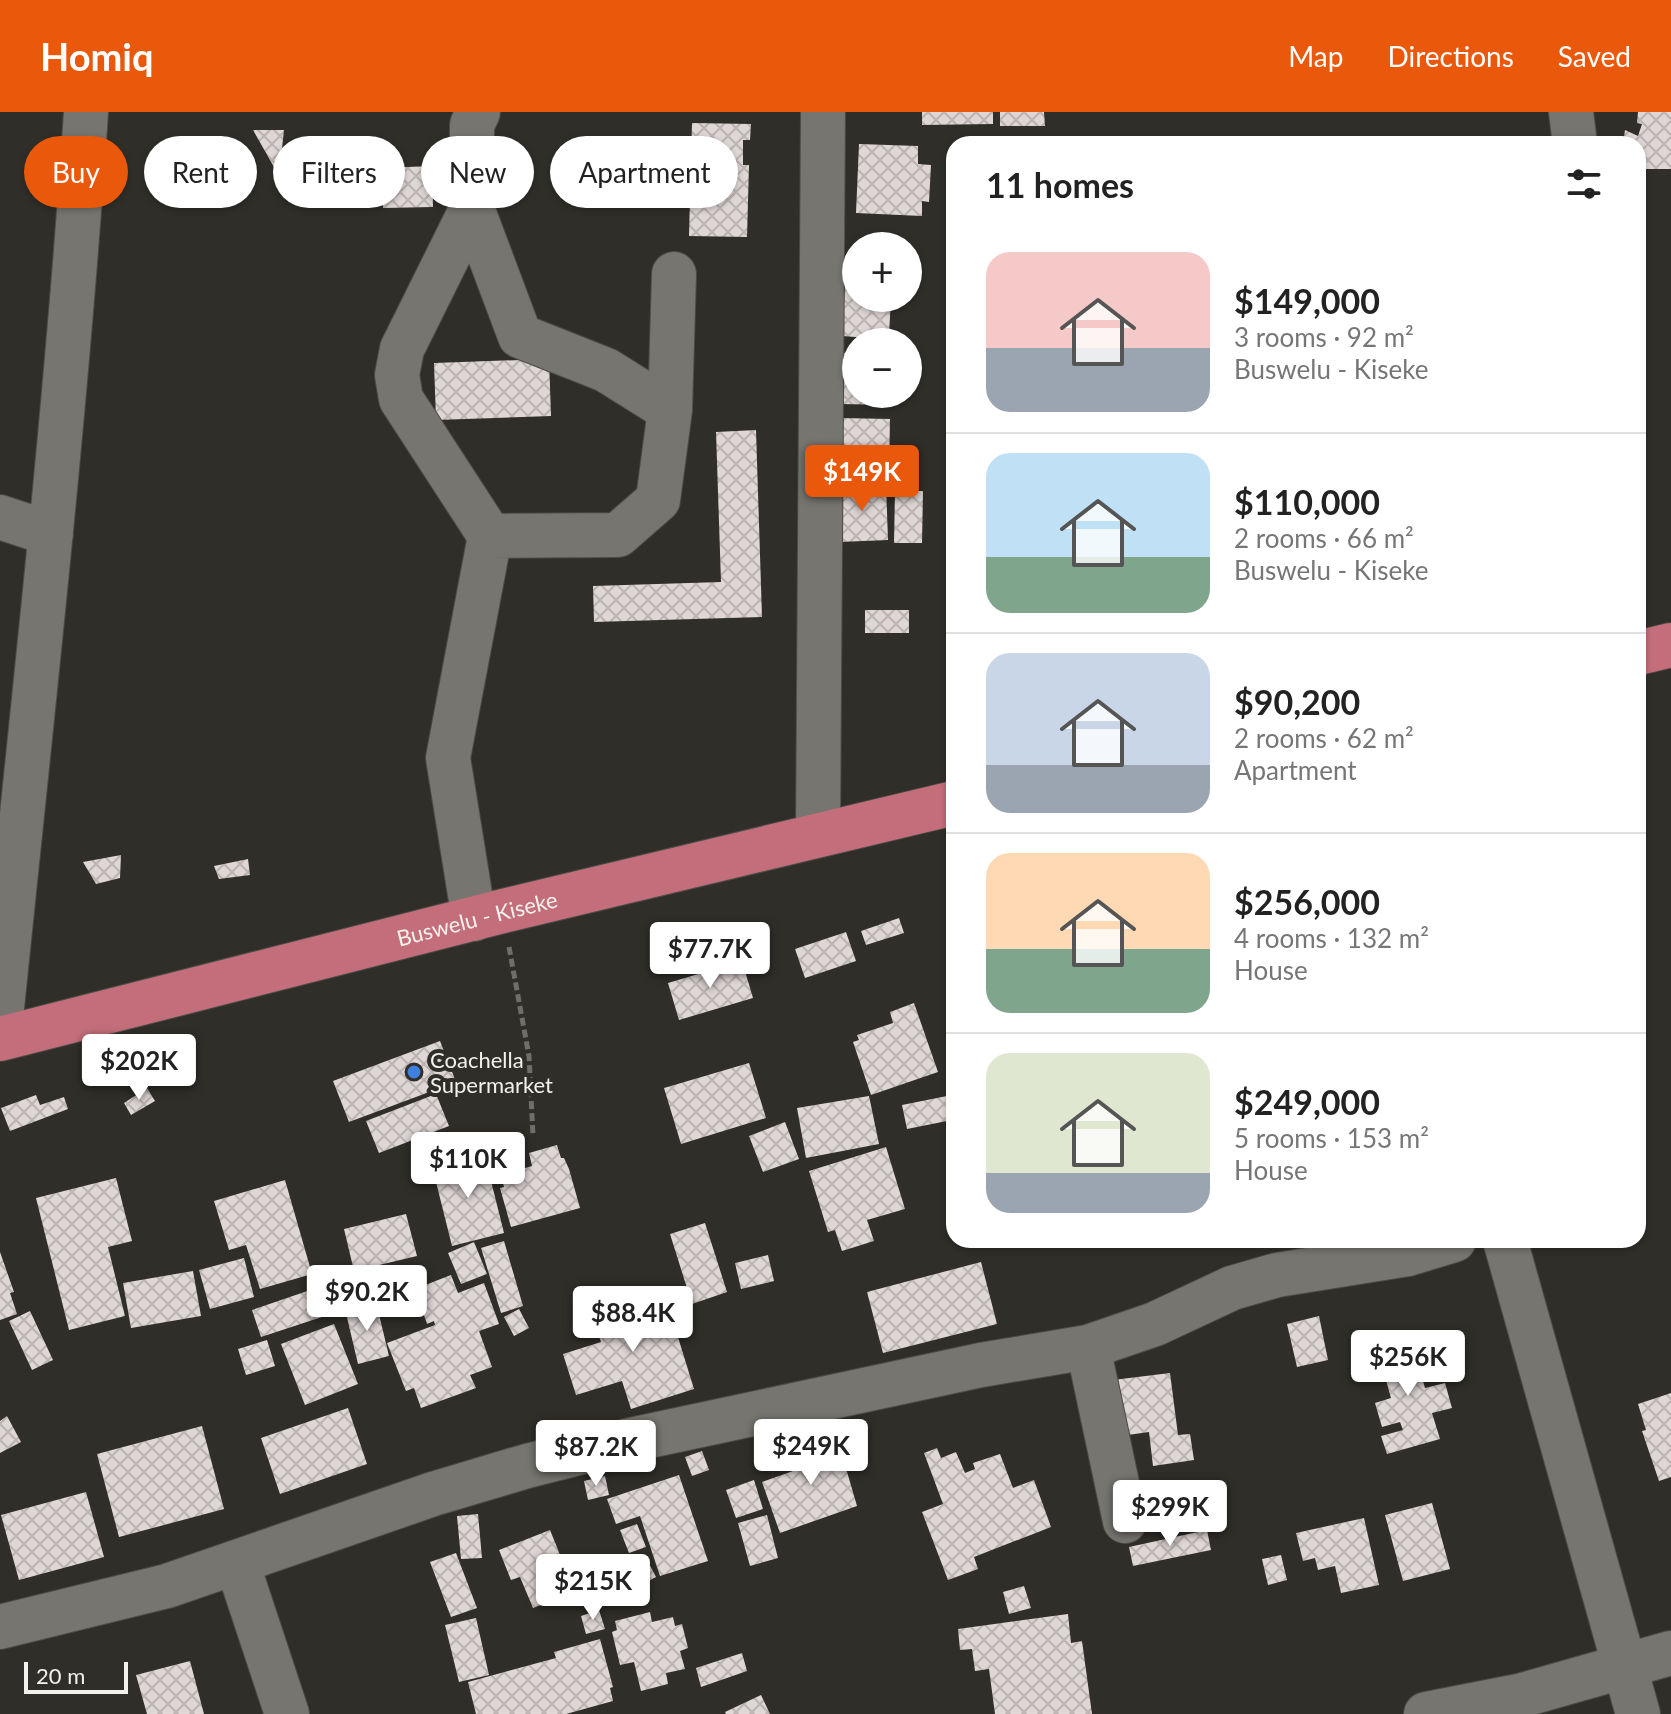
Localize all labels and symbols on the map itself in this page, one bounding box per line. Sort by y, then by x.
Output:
pin: $149K [806,445,918,513]
street label: Buswelu - Kiseke [394,885,560,951]
pin: $77.7K [645,922,775,990]
pin: $202K [83,1034,195,1102]
place label: Coachella Supermarket [430,1046,553,1098]
marker: Coachella Supermarket [405,1063,423,1081]
pin: $110K [412,1132,524,1200]
pin: $90.2K [302,1265,432,1333]
pin: $88.4K [568,1286,698,1354]
pin: $256K [1352,1330,1464,1398]
pin: $249K [755,1419,867,1487]
pin: $87.2K [531,1420,661,1488]
pin: $299K [1114,1480,1226,1548]
pin: $215K [537,1554,649,1622]
scale bar [24,1658,128,1694]

